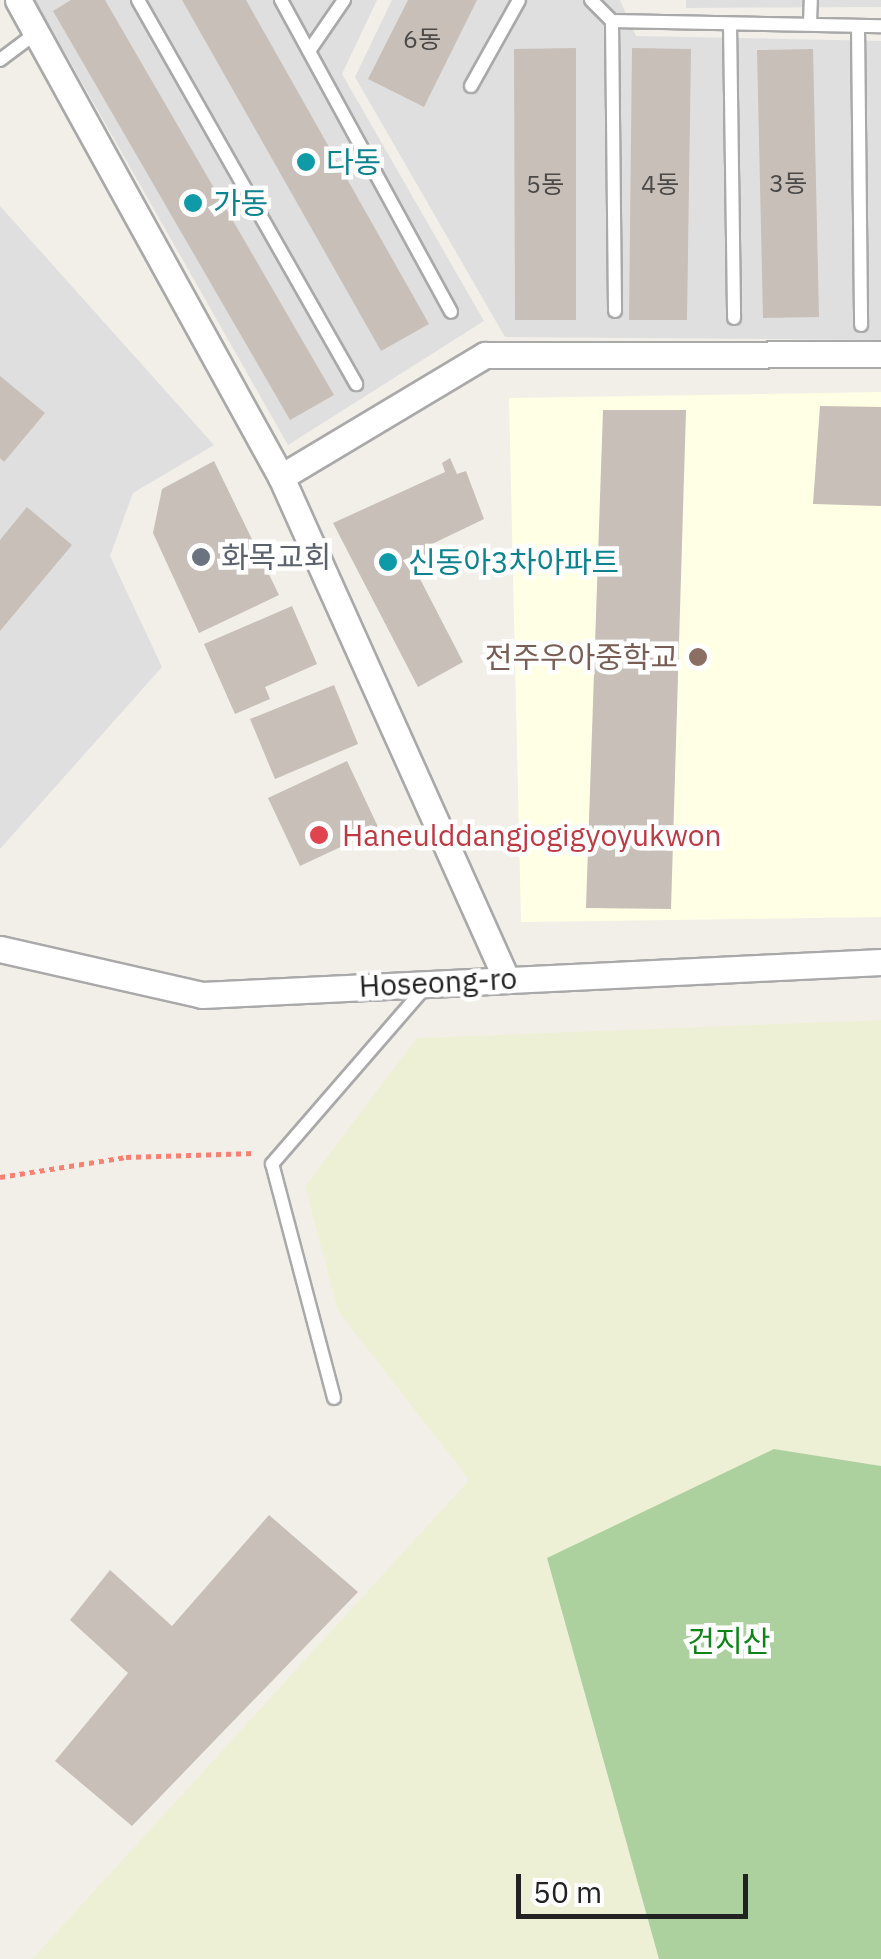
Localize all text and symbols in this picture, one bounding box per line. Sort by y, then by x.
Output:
house number: 6동 [403,24,441,54]
place label: 다동 [326,144,381,180]
marker: 다동 [295,151,317,173]
house number: 3동 [769,168,807,198]
house number: 5동 [526,169,564,199]
house number: 4동 [641,169,679,199]
place label: 가동 [213,185,268,221]
marker: 가동 [182,192,204,214]
place label: 화목교회 [221,539,331,575]
place label: 신동아3차아파트 [408,544,619,580]
marker: 화목교회 [190,546,212,568]
marker: 신동아3차아파트 [377,551,399,573]
place label: 전주우아중학교 [485,639,678,675]
marker: 전주우아중학교 [687,646,709,668]
place label: Haneulddangjogigyoyukwon [342,817,722,853]
marker: Haneulddangjogigyoyukwon [306,822,332,848]
street label: Hoseong-ro [358,960,518,1004]
park label: 건지산 [688,1623,770,1659]
scale bar [521,1854,754,1916]
text: 50 m [533,1872,602,1911]

